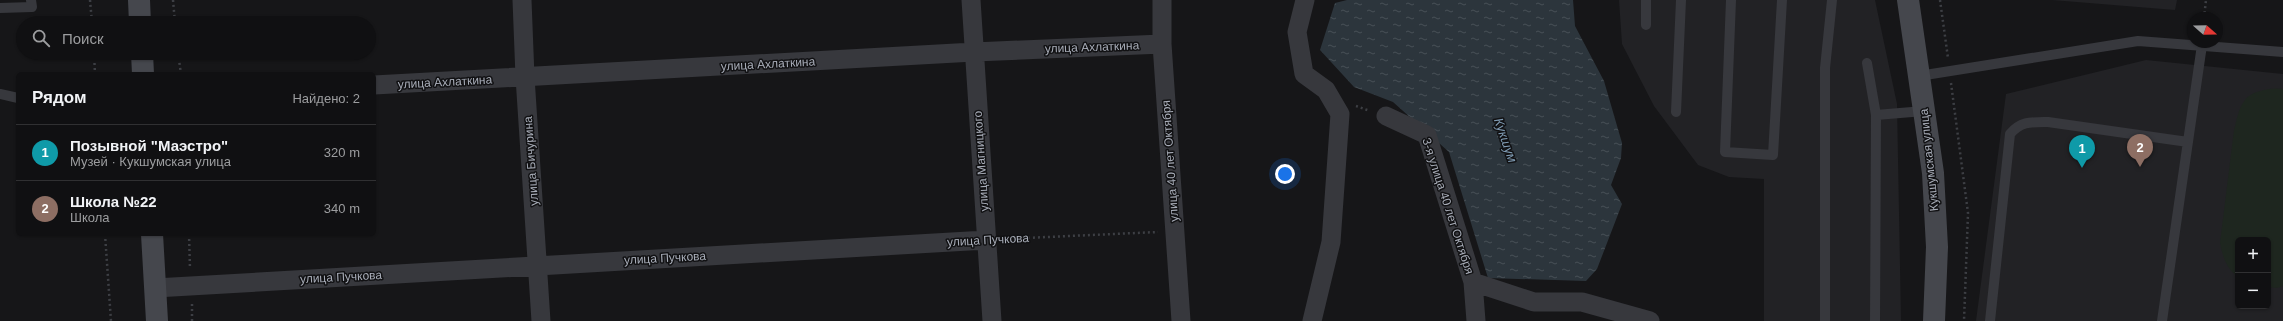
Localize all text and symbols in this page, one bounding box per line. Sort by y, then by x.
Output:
north arrow [2187,12,2223,48]
search box [16,16,376,60]
icon: search [30,27,52,49]
text: Поиск [62,30,104,47]
street label: улица Ахлаткина [1045,38,1140,56]
street label: улица Ахлаткина [720,55,816,73]
street label: улица Ахлаткина [397,73,493,91]
text: Рядом [32,88,87,107]
text: Найдено: 2 [292,91,360,106]
street label: улица 40 лет Октября [1159,100,1181,222]
street label: Кукшумская улица [1917,108,1941,212]
street label: улица Магницкого [970,110,991,212]
street label: улица Бичурина [521,115,541,206]
water label: Кукшум [1491,116,1520,165]
pin: 2 [2127,134,2153,167]
pin: 1 [2069,135,2095,168]
street label: 3-я улица 40 лет Октября [1419,136,1477,276]
text: Позывной "Маэстро" [70,137,228,154]
text: 1 [41,145,49,160]
text: 320 m [324,145,360,160]
text: Музей · Кукшумская улица [70,154,231,169]
your location [1275,164,1295,184]
text: Школа №22 [70,193,157,210]
text: 2 [41,201,49,216]
text: 340 m [324,201,360,216]
text: Школа [70,210,110,225]
street label: улица Пучкова [947,231,1030,249]
map controls [2235,237,2271,309]
button: + [2235,237,2271,273]
street label: улица Пучкова [624,249,707,267]
street label: улица Пучкова [300,268,383,286]
button: − [2235,273,2271,309]

